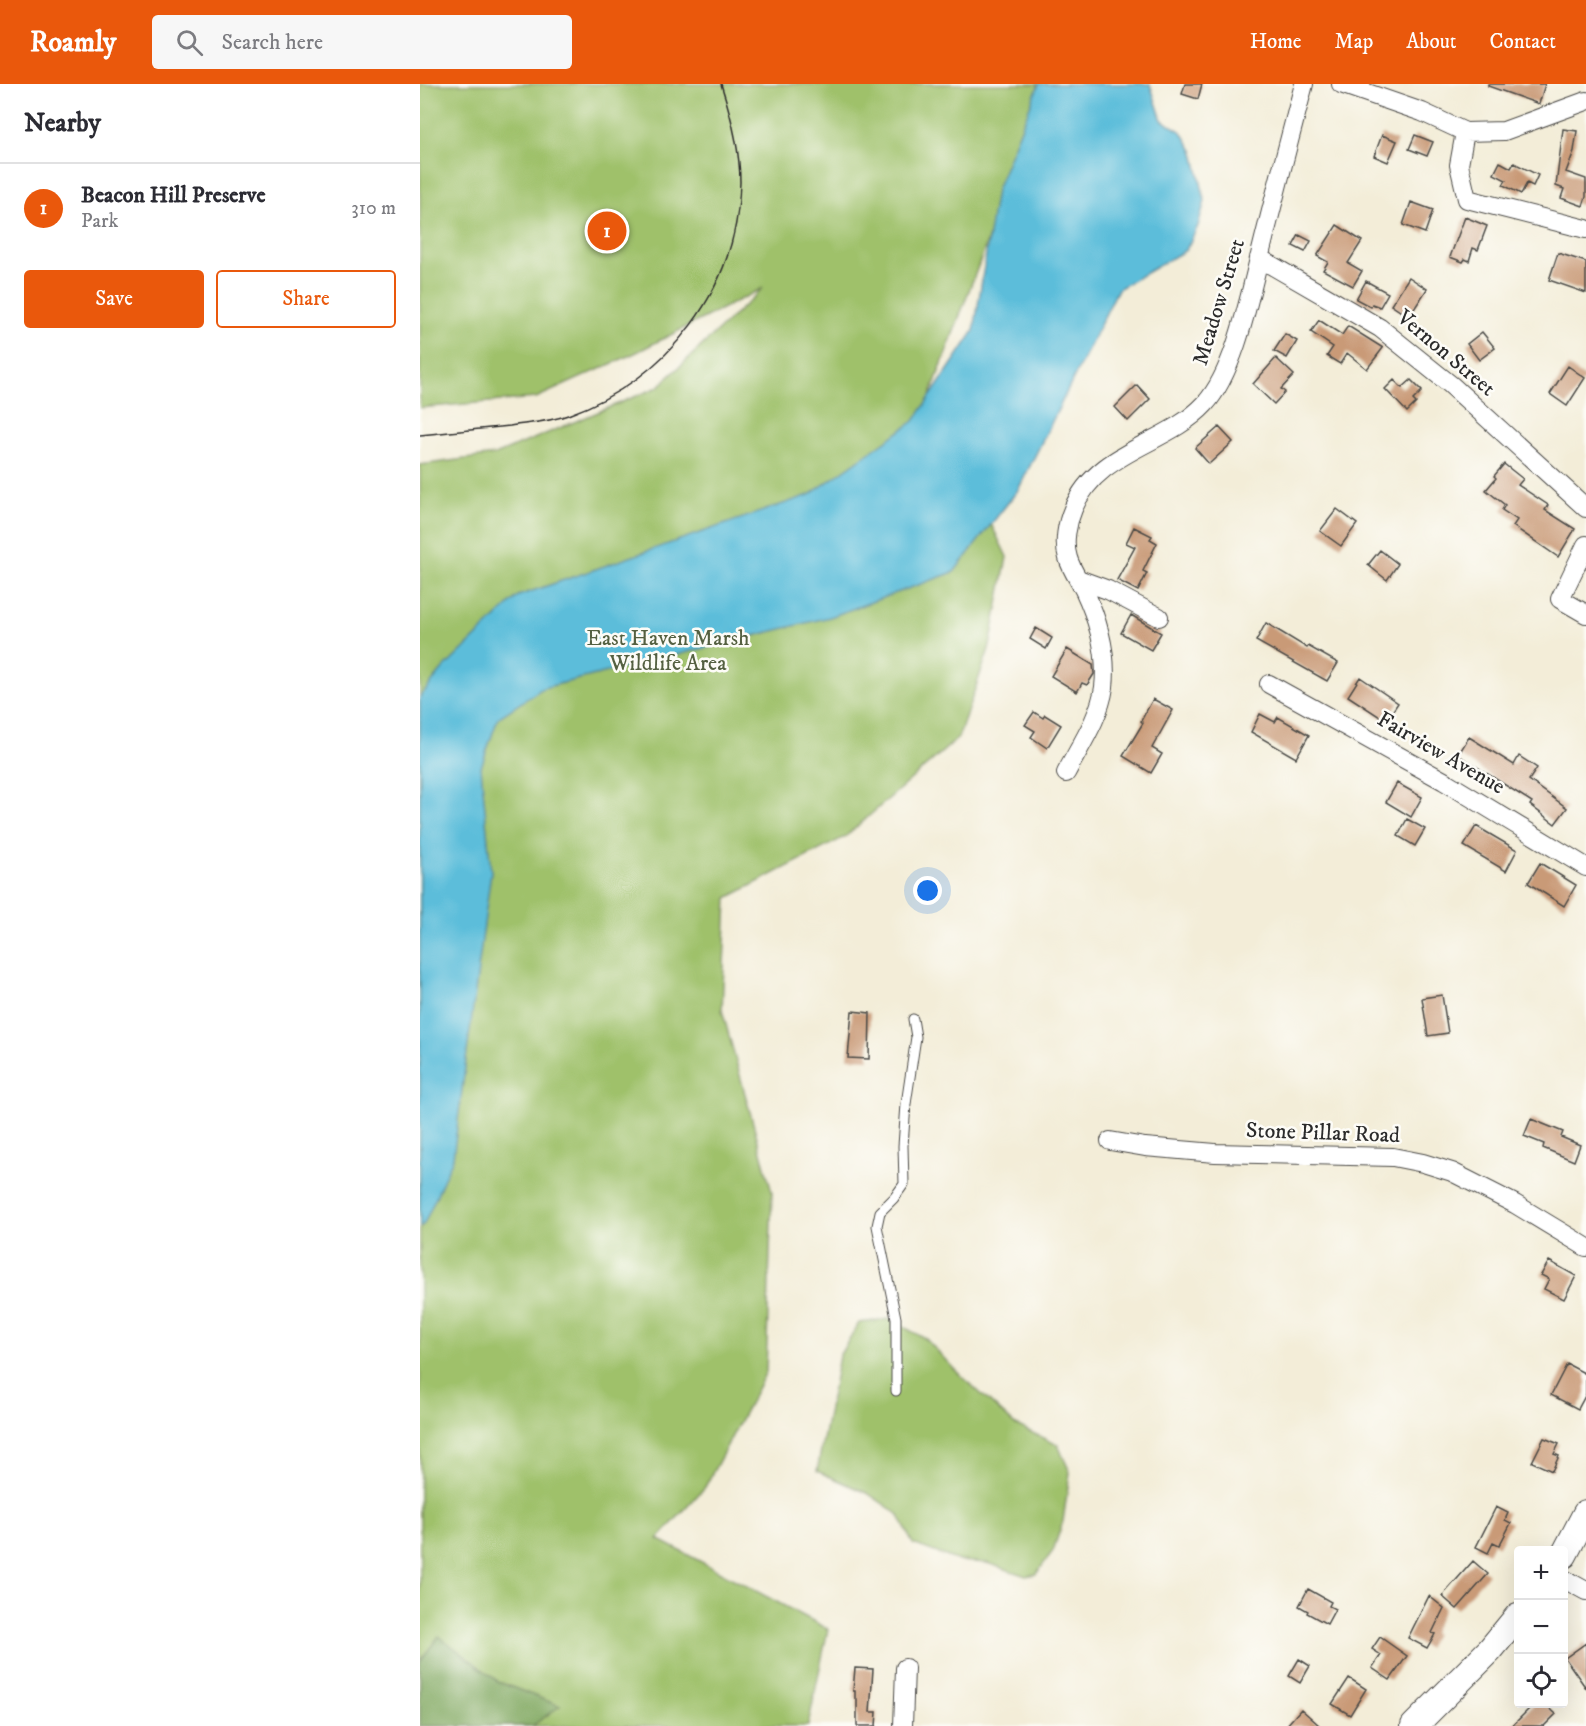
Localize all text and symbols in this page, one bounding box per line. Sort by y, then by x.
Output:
search box [152,15,572,69]
text: Roamly [30,25,116,60]
icon: search [173,26,206,59]
text: Search here [221,29,323,56]
text: Home [1250,29,1302,55]
text: Map [1335,29,1373,55]
text: About [1406,29,1457,55]
text: Contact [1490,29,1556,55]
text: Nearby [24,107,101,140]
text: Beacon Hill Preserve [81,182,266,209]
text: 1 [40,196,47,221]
text: 310 m [351,196,396,221]
pin: 1 [588,208,627,254]
text: Park [81,209,118,234]
street label: Meadow Street [1187,236,1251,368]
button: Save [24,270,204,328]
button: Share [216,270,396,328]
street label: Vernon Street [1390,303,1501,402]
park label: East Haven Marsh Wildlife Area [586,625,750,677]
street label: Fairview Avenue [1372,706,1510,800]
your location [913,876,942,905]
street label: Stone Pillar Road [1246,1117,1400,1149]
map controls [1514,1546,1568,1708]
button: + [1514,1546,1568,1600]
button: − [1514,1600,1568,1654]
button: locate [1514,1654,1568,1708]

